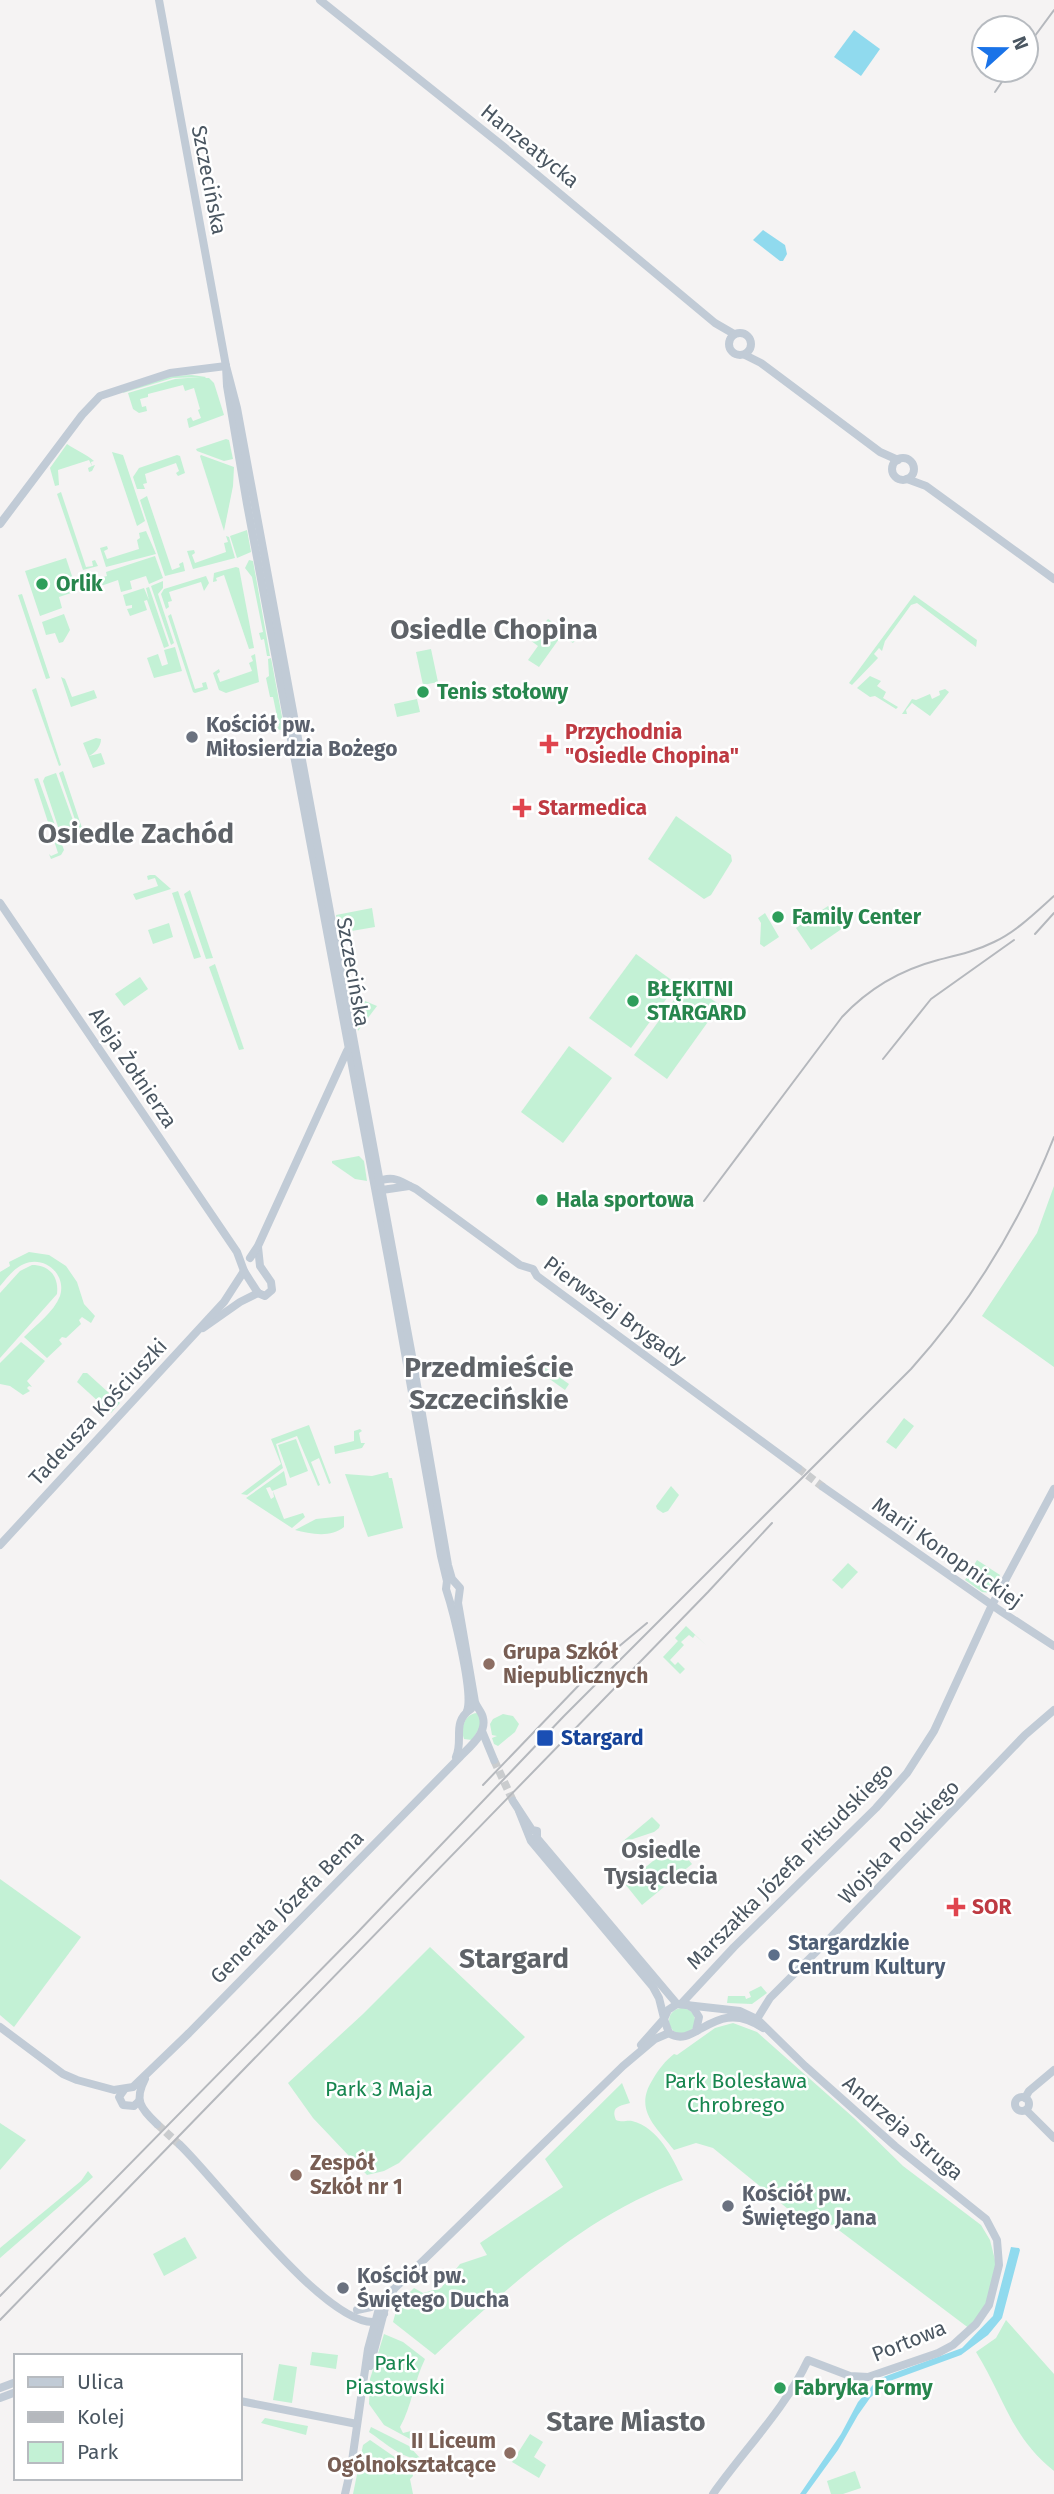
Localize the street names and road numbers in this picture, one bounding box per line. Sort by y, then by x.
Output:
street label: Hanzeatycka [475,98,585,194]
street label: Szczecińska [186,123,232,237]
street label: Szczecińska [331,915,375,1029]
street label: Aleja Żołnierza [83,1003,183,1133]
street label: Pierwszej Brygady [538,1250,692,1372]
street label: Tadeusza Kościuszki [23,1333,173,1491]
street label: Marii Konopnickiej [867,1492,1027,1614]
street label: Marszałka Józefa Piłsudskiego [681,1757,899,1975]
street label: Wojska Polskiego [833,1774,965,1910]
street label: Generała Józefa Bema [205,1825,369,1989]
street label: Andrzeja Struga [837,2070,969,2186]
street label: Portowa [868,2314,950,2368]

